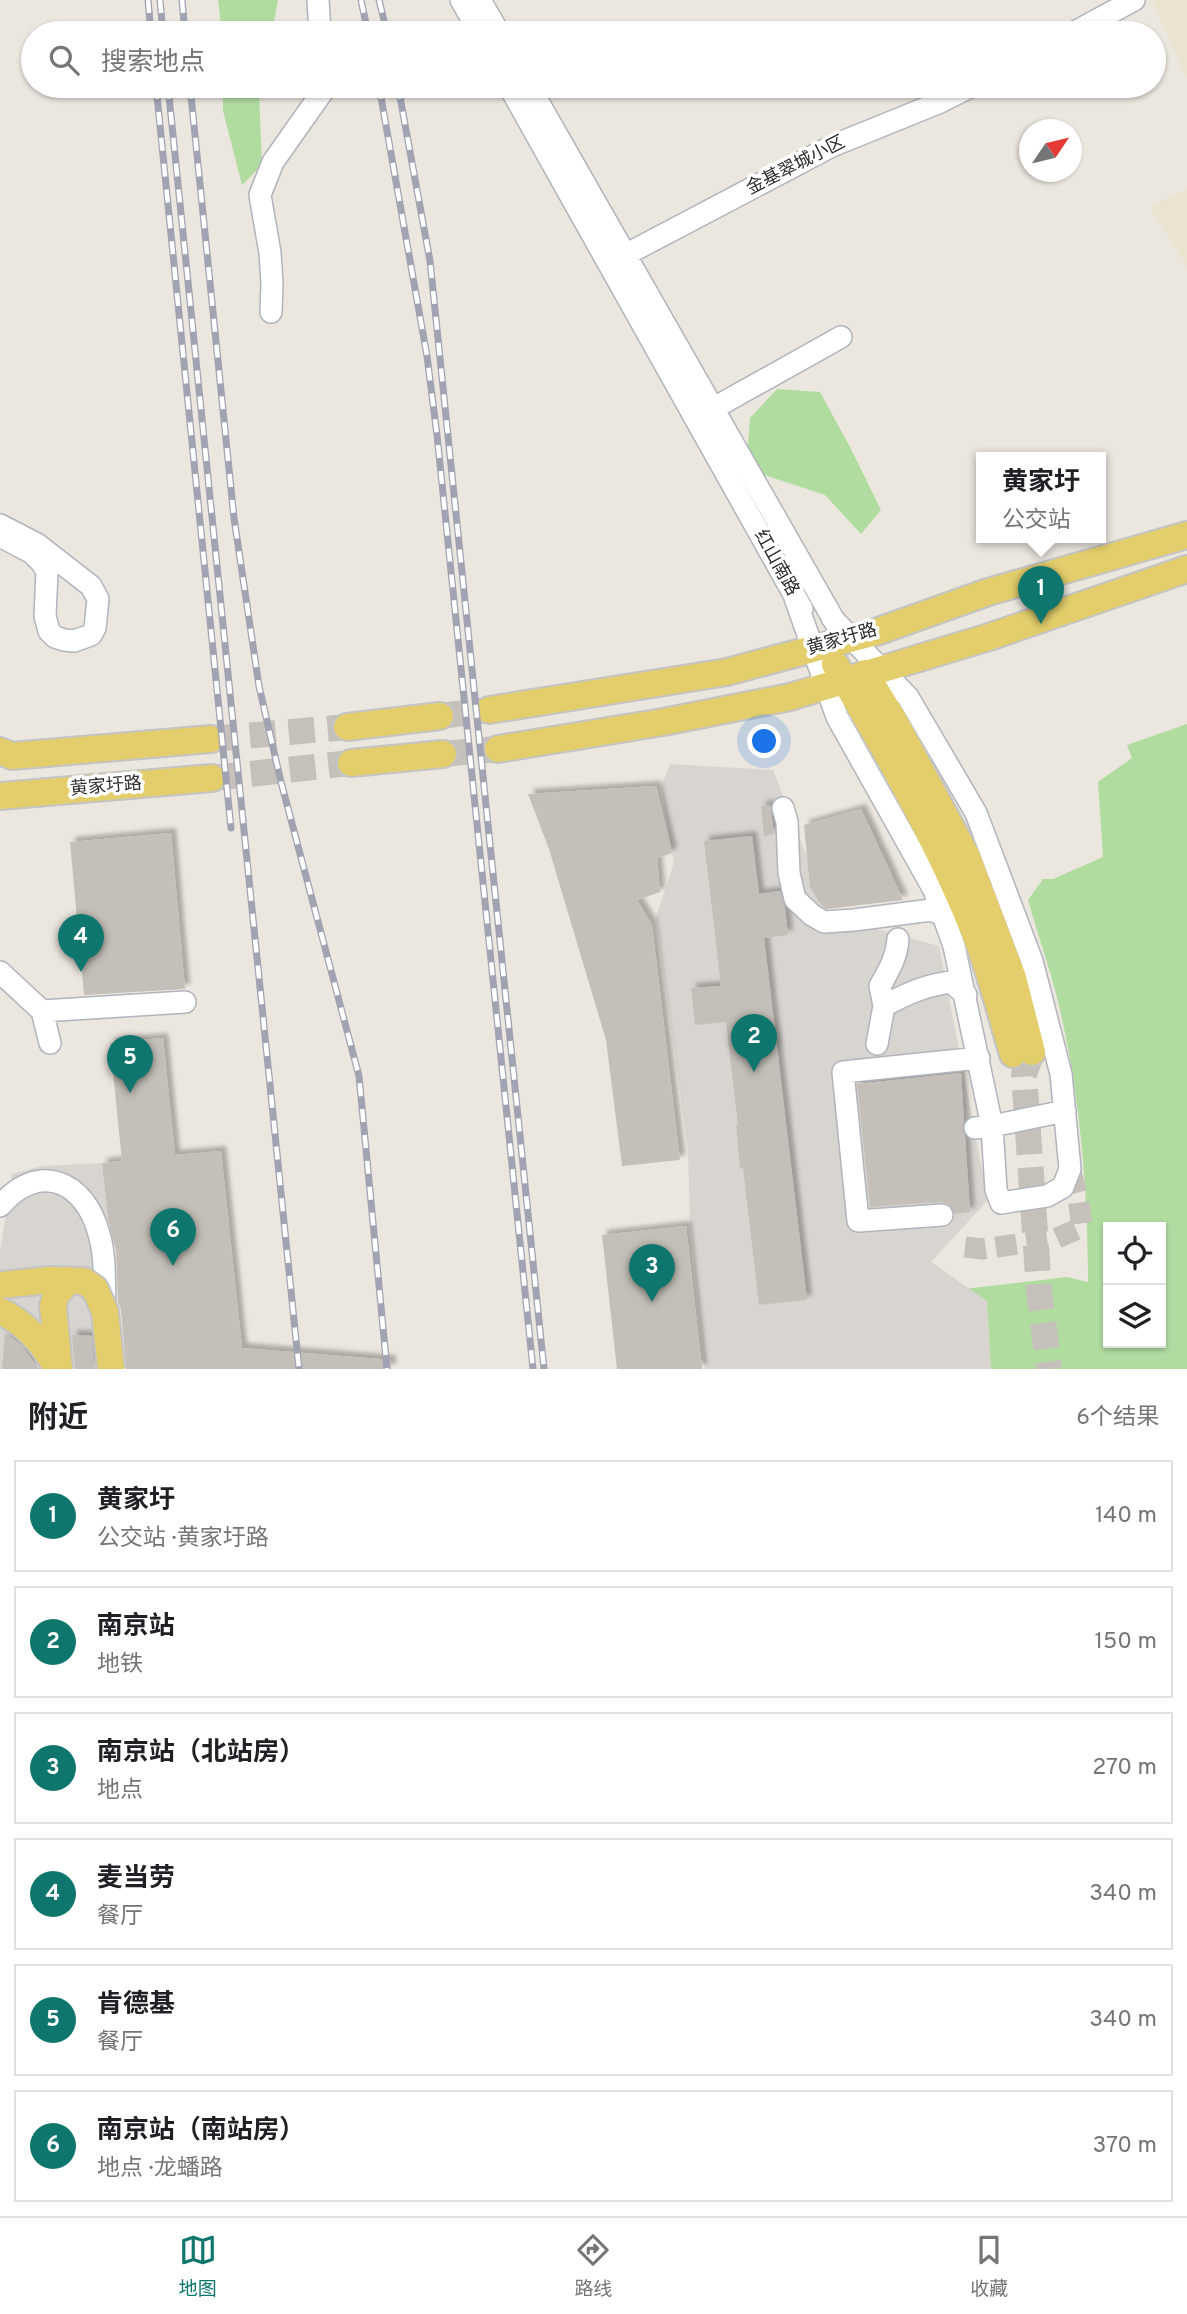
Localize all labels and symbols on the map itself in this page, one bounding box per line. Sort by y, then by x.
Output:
north arrow [1019,119,1082,182]
street label: 金基翠城小区 [743,131,849,201]
street label: 红山南路 [748,526,804,600]
pin: 1 [1018,566,1064,624]
street label: 黄家圩路 [804,619,880,661]
your location [747,724,781,758]
street label: 黄家圩路 [69,772,143,802]
pin: 4 [58,914,104,972]
pin: 2 [731,1014,777,1072]
pin: 5 [107,1035,153,1093]
pin: 6 [150,1208,196,1266]
pin: 3 [629,1244,675,1302]

